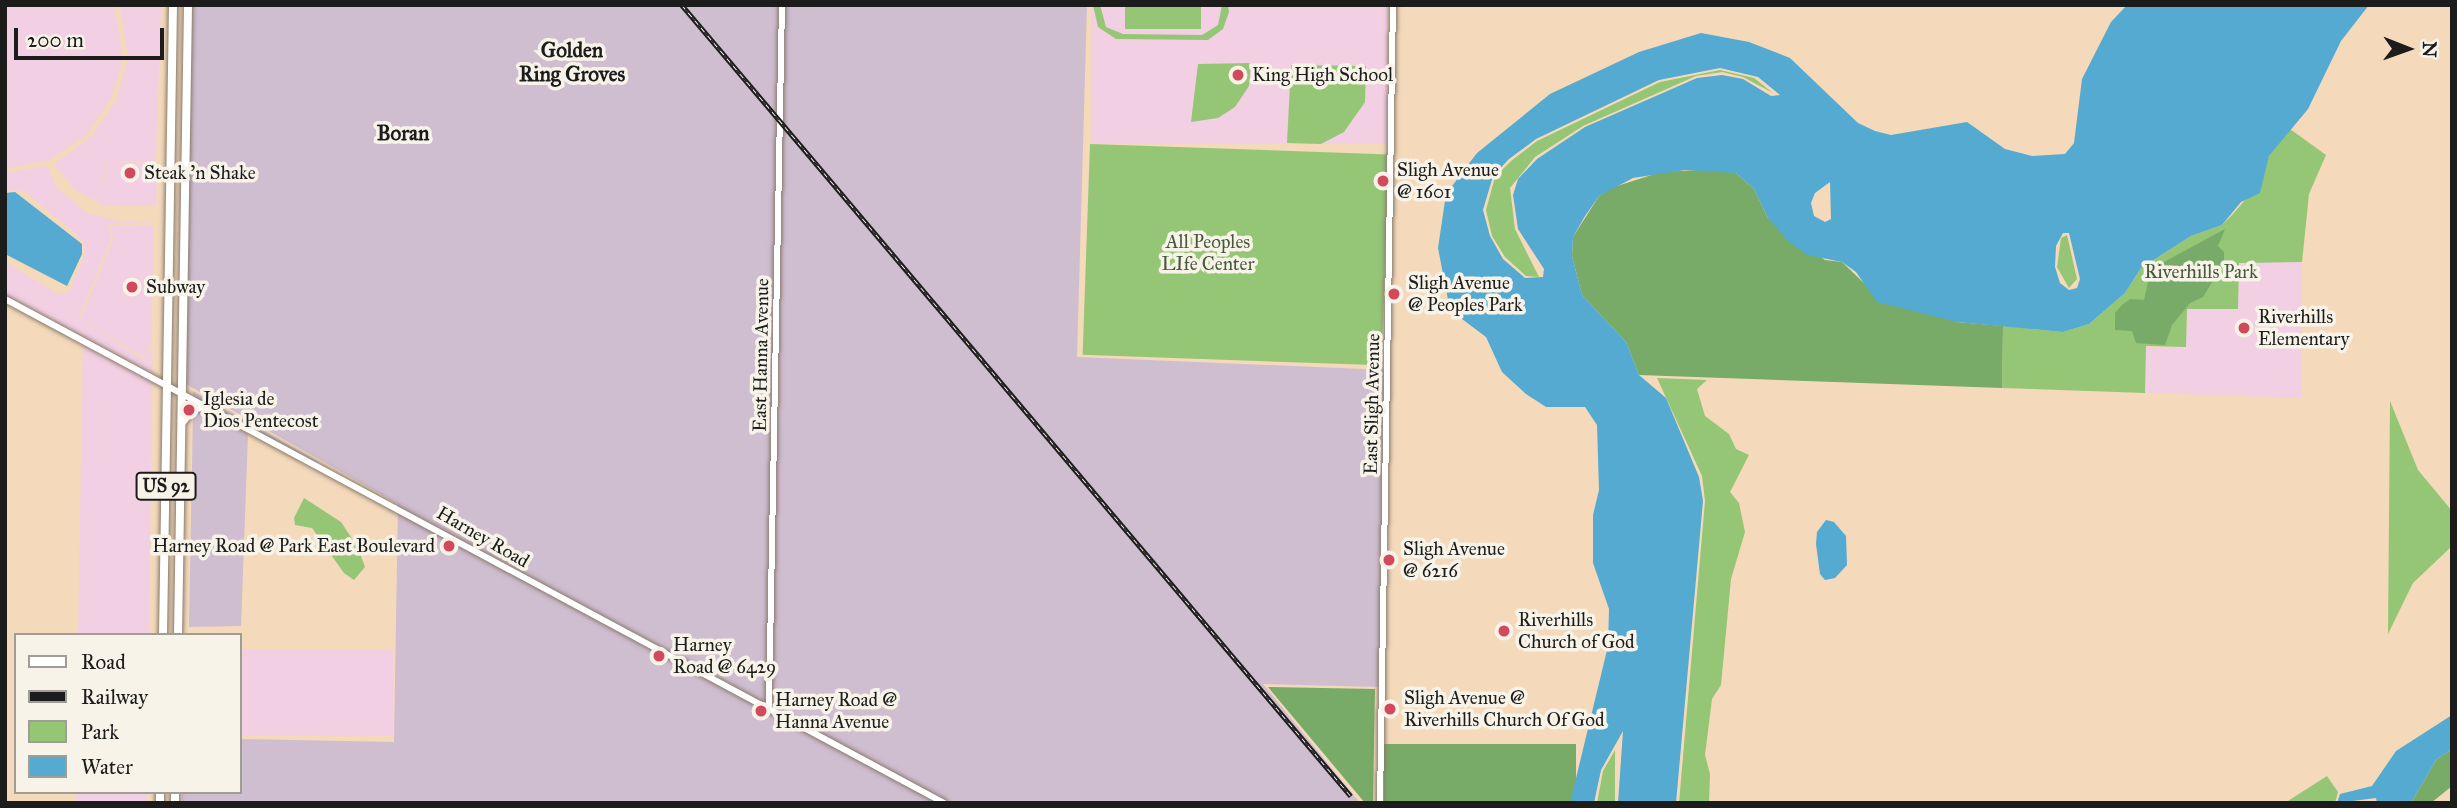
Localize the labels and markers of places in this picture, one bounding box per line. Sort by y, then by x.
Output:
place label: King High School [1252,64,1393,86]
marker: King High School [1230,67,1246,83]
place label: Sligh Avenue @ 1601 [1397,159,1499,203]
place label: Steak 'n Shake [144,162,256,184]
marker: Steak 'n Shake [122,165,138,181]
marker: Sligh Avenue @ 1601 [1375,173,1391,189]
place label: Sligh Avenue @ Peoples Park [1408,272,1523,316]
place label: Subway [146,276,205,298]
marker: Subway [124,279,140,295]
marker: Sligh Avenue @ Peoples Park [1386,286,1402,302]
place label: Riverhills Elementary [2258,306,2349,350]
marker: Riverhills Elementary [2236,320,2252,336]
place label: Iglesia de Dios Pentecost [203,388,318,432]
marker: Iglesia de Dios Pentecost [181,402,197,418]
place label: Harney Road @ Park East Boulevard [152,535,435,557]
marker: Harney Road @ Park East Boulevard [441,538,457,554]
place label: Sligh Avenue @ 6216 [1403,538,1505,582]
marker: Sligh Avenue @ 6216 [1381,552,1397,568]
place label: Riverhills Church of God [1518,609,1635,653]
marker: Riverhills Church of God [1496,623,1512,639]
place label: Harney Road @ 6429 [673,634,776,678]
marker: Harney Road @ 6429 [651,648,667,664]
place label: Sligh Avenue @ Riverhills Church Of God [1404,687,1605,731]
place label: Harney Road @ Hanna Avenue [775,689,897,733]
marker: Sligh Avenue @ Riverhills Church Of God [1382,701,1398,717]
marker: Harney Road @ Hanna Avenue [753,703,769,719]

